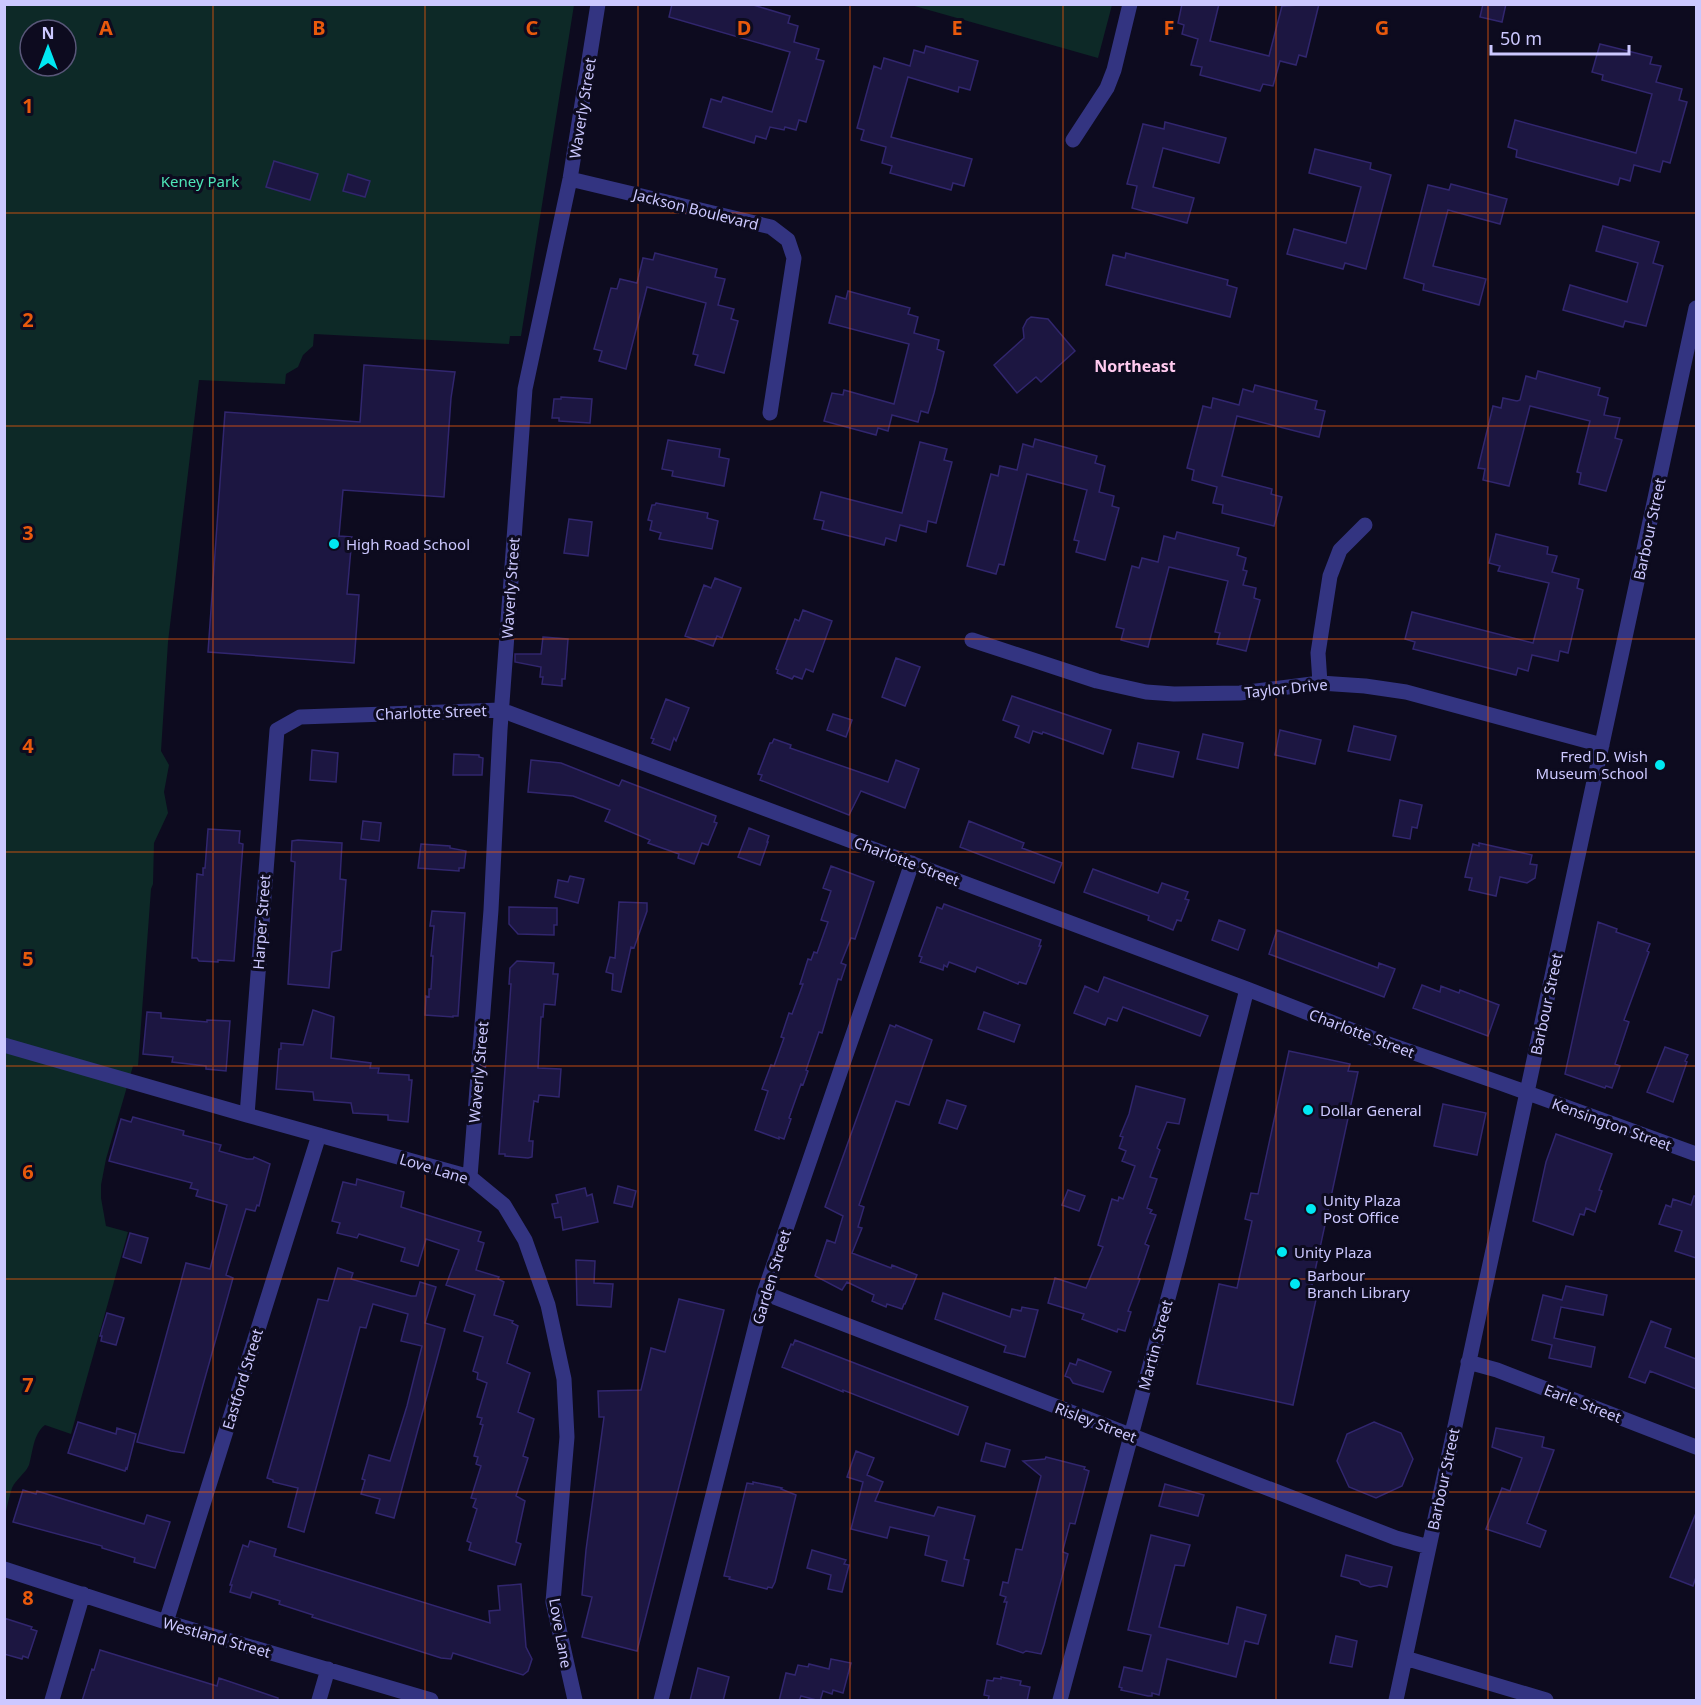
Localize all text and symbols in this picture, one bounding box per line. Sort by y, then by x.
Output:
text: A [99,14,113,41]
text: B [312,14,326,41]
text: C [526,14,539,41]
text: D [737,14,751,41]
text: E [951,14,963,41]
text: F [1164,14,1174,41]
text: G [1375,14,1389,41]
north arrow [18,18,78,78]
scale bar [1491,18,1629,56]
text: N [41,22,55,44]
text: 50 m [1500,26,1542,50]
street label: Waverly Street [564,56,600,160]
text: 1 [22,92,34,119]
park label: Keney Park [161,171,239,191]
street label: Jackson Boulevard [629,183,761,234]
text: 2 [22,306,34,333]
district label: Northeast [1094,355,1176,377]
street label: Barbour Street [1628,476,1670,582]
text: 3 [22,519,34,546]
place label: High Road School [346,534,470,554]
street label: Waverly Street [496,536,524,639]
marker: High Road School [327,537,341,551]
street label: Taylor Drive [1244,674,1328,702]
street label: Charlotte Street [375,700,488,724]
text: 4 [22,732,34,759]
place label: Fred D. Wish Museum School [1536,746,1648,783]
marker: Fred D. Wish Museum School [1653,758,1667,772]
street label: Charlotte Street [851,832,963,890]
street label: Harper Street [248,873,274,970]
text: 5 [22,945,34,972]
street label: Barbour Street [1525,951,1567,1057]
street label: Charlotte Street [1306,1004,1418,1062]
street label: Waverly Street [464,1020,492,1124]
street label: Kensington Street [1549,1093,1675,1155]
place label: Dollar General [1320,1100,1422,1120]
marker: Dollar General [1301,1103,1315,1117]
street label: Love Lane [397,1148,471,1188]
text: 6 [22,1158,34,1185]
place label: Unity Plaza Post Office [1323,1190,1401,1227]
marker: Unity Plaza Post Office [1304,1202,1318,1216]
street label: Garden Street [747,1227,795,1327]
place label: Unity Plaza [1294,1242,1372,1262]
marker: Unity Plaza [1275,1245,1289,1259]
place label: Barbour Branch Library [1307,1265,1410,1302]
marker: Barbour Branch Library [1288,1277,1302,1291]
street label: Martin Street [1133,1297,1177,1392]
street label: Eastford Street [217,1326,267,1432]
text: 7 [22,1371,34,1398]
street label: Earle Street [1542,1379,1625,1427]
street label: Risley Street [1052,1397,1140,1447]
street label: Barbour Street [1422,1426,1464,1532]
text: 8 [22,1584,34,1611]
street label: Love Lane [545,1596,577,1670]
street label: Westland Street [161,1612,274,1662]

